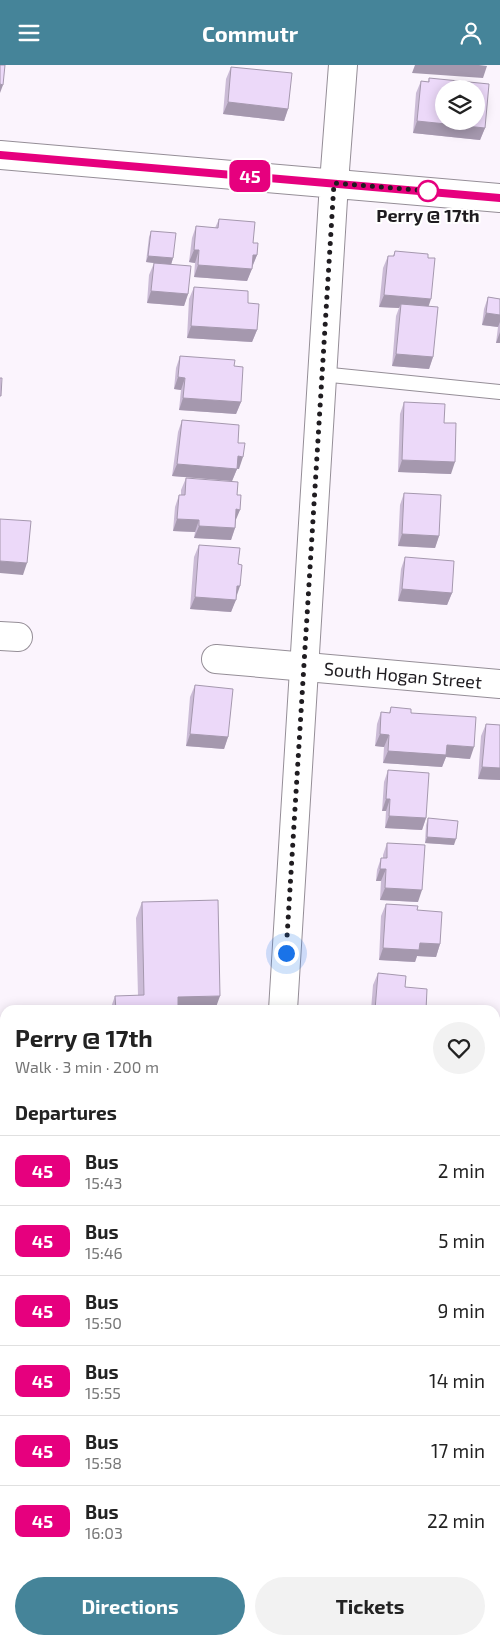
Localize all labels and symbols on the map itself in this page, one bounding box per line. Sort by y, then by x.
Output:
line badge: 45 [228,160,272,192]
marker: Perry @ 17th [417,180,439,202]
place label: Perry @ 17th [376,204,480,226]
street label: South Hogan Street [323,657,483,693]
your location [274,941,299,966]

